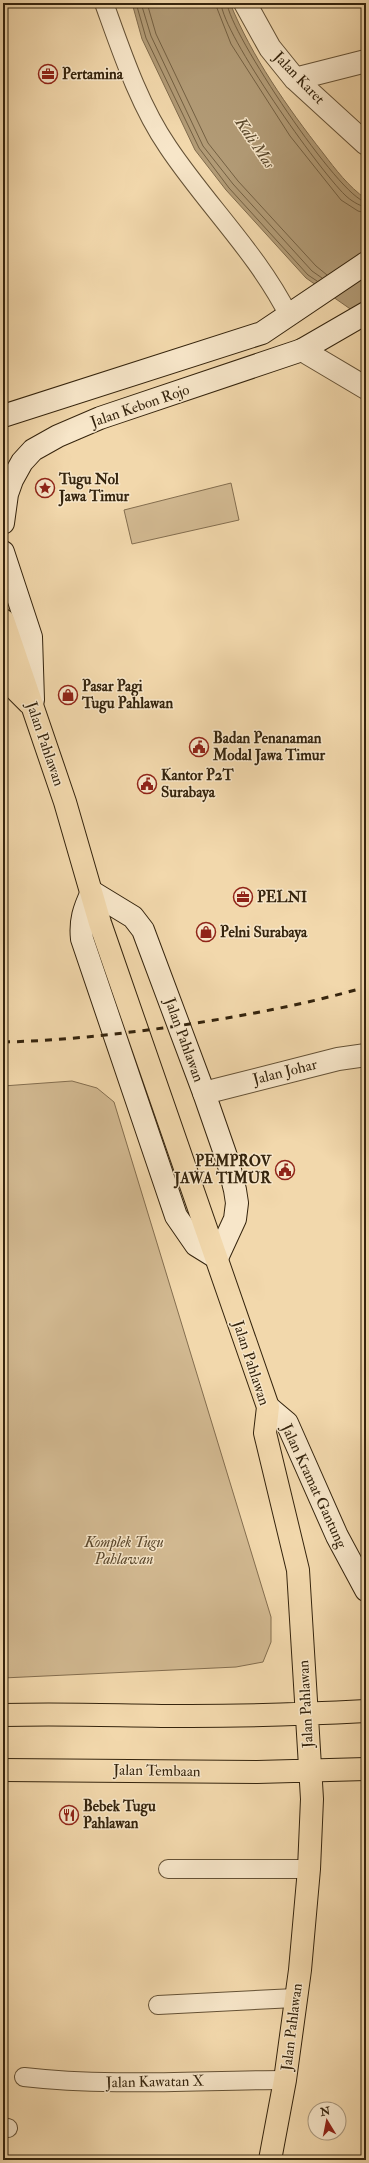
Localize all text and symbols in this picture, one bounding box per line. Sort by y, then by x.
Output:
street label: Jalan Karet [268,47,329,109]
office icon: Pertamina [37,63,59,85]
place label: Pertamina [62,65,124,84]
water label: Kali Mas [230,113,280,173]
street label: Jalan Kebon Rojo [87,380,192,433]
place label: Tugu Nol Jawa Timur [58,470,129,507]
place icon: Tugu Nol Jawa Timur [34,477,56,499]
place label: Pasar Pagi Tugu Pahlawan [81,677,173,714]
shop icon: Pasar Pagi Tugu Pahlawan [57,684,79,706]
street label: Jalan Pahlawan [20,698,68,789]
place label: Badan Penanaman Modal Jawa Timur [212,729,325,766]
public building icon: Badan Penanaman Modal Jawa Timur [188,736,210,758]
place label: Kantor P2T Surabaya [161,766,234,803]
public building icon: Kantor P2T Surabaya [136,773,158,795]
office icon: PELNI [232,886,254,908]
place label: PELNI [257,888,307,907]
shop icon: Pelni Surabaya [195,921,217,943]
place label: Pelni Surabaya [220,923,308,943]
street label: Jalan Pahlawan [159,994,208,1085]
street label: Jalan Johar [250,1055,320,1090]
place label: PEMPROV JAWA TIMUR [173,1152,272,1189]
public building icon: PEMPROV JAWA TIMUR [274,1159,296,1181]
street label: Jalan Pahlawan [227,1317,274,1408]
street label: Jalan Kramat Gantung [276,1420,351,1552]
park label: Komplek Tugu Pahlawan [83,1533,164,1569]
street label: Jalan Pahlawan [294,1659,319,1750]
street label: Jalan Tembaan [112,1761,201,1782]
place label: Bebek Tugu Pahlawan [83,1797,156,1833]
restaurant icon: Bebek Tugu Pahlawan [58,1804,80,1826]
street label: Jalan Pahlawan [277,1982,308,2073]
street label: Jalan Kawatan X [105,2072,205,2093]
north arrow [307,2101,347,2141]
text: N [318,2104,332,2119]

